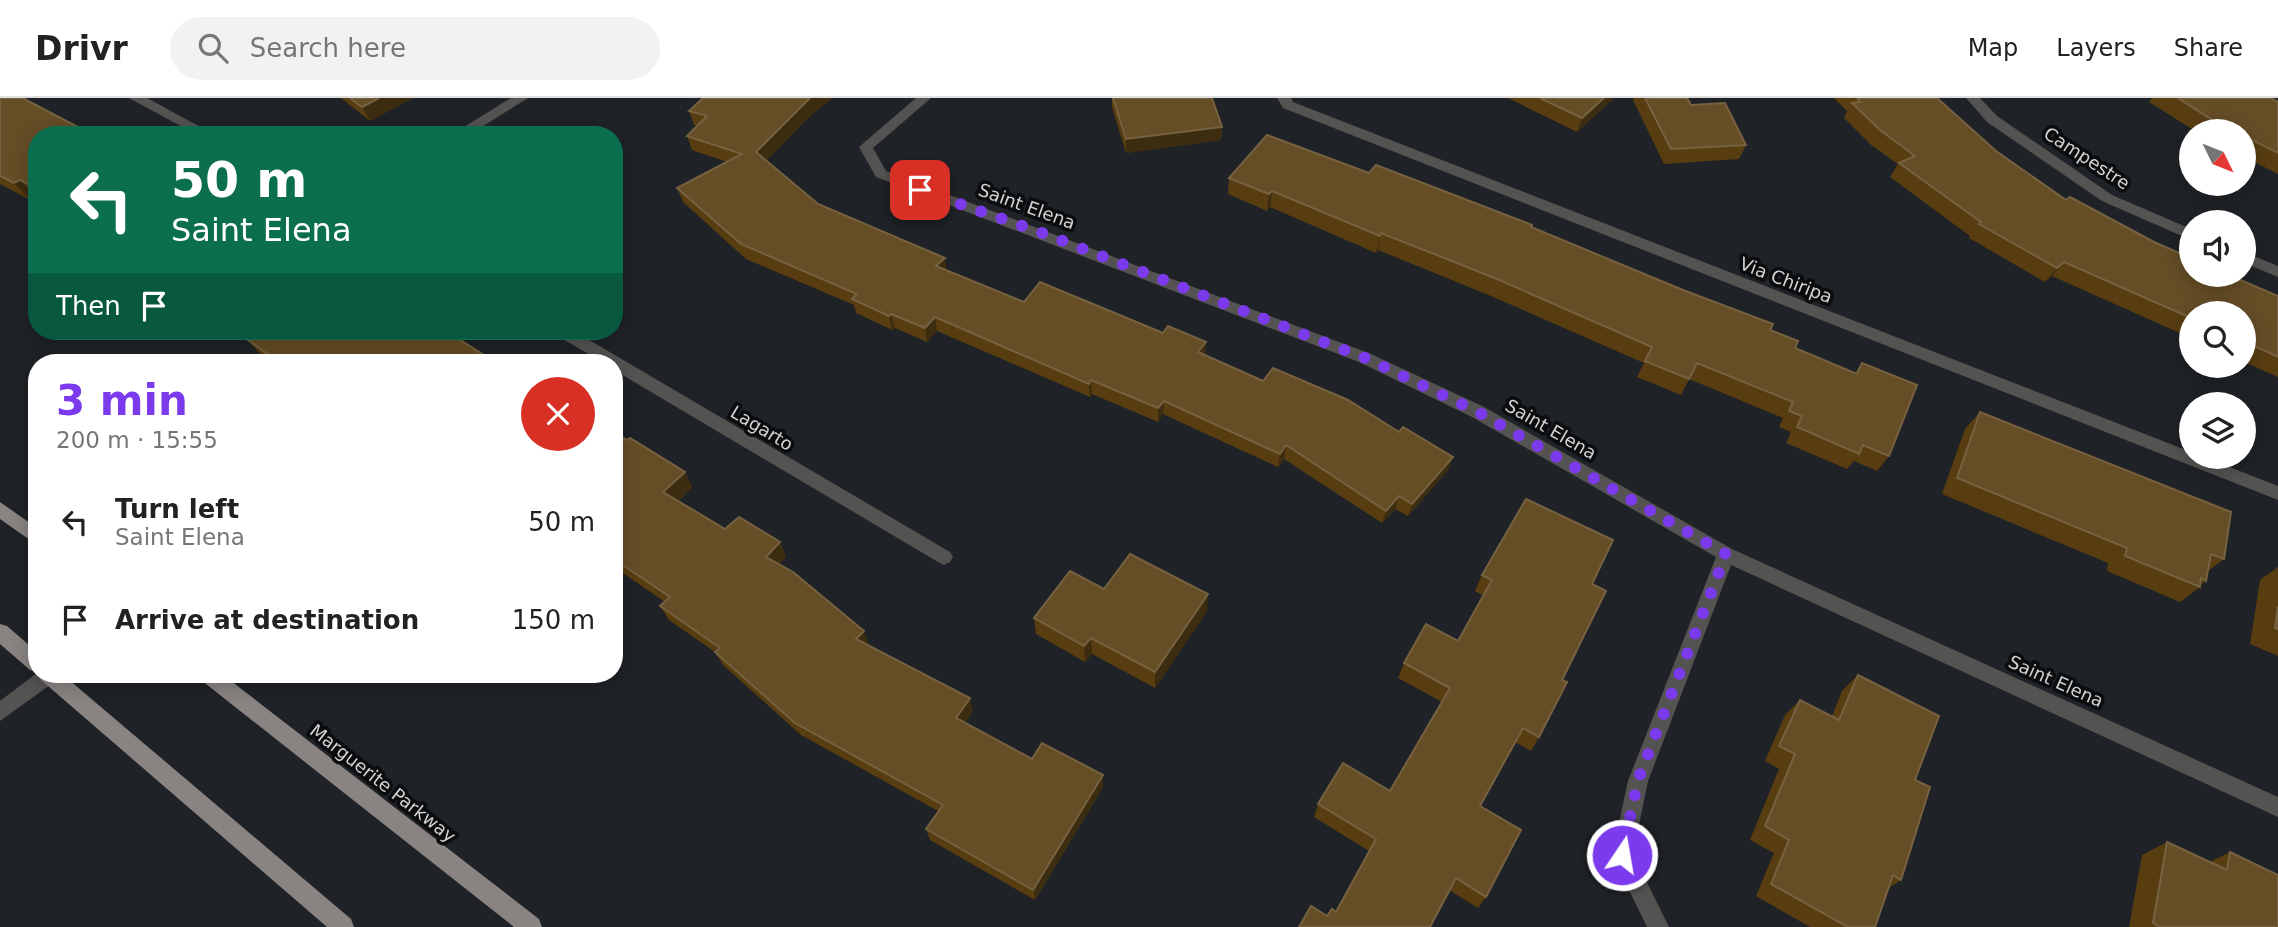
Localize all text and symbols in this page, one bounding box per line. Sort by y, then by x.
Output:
search box [170,17,660,80]
text: Drivr [35,29,128,68]
icon: search [194,29,232,67]
text: Search here [250,33,406,63]
text: Map [1968,34,2018,62]
text: Layers [2056,34,2136,62]
text: Share [2174,34,2243,62]
north arrow [2179,119,2256,196]
map controls [2179,119,2256,469]
street label: Campestre [2040,122,2134,194]
text: 50 m [171,152,307,209]
icon: left [56,154,147,245]
pin [890,160,950,220]
icon: arrive [901,171,939,209]
street label: Saint Elena [976,179,1078,233]
button: sound [2179,210,2256,287]
text: Saint Elena [171,211,352,249]
street label: Via Chiripa [1737,253,1835,307]
icon: arrive [135,287,173,325]
text: Then [56,291,121,321]
button: search [2179,301,2256,378]
text: 3 min [56,376,188,425]
button: close [521,377,595,451]
button: layers [2179,392,2256,469]
street label: Saint Elena [1502,395,1600,463]
street label: Lagarto [727,401,797,455]
text: 200 m · 15:55 [56,427,218,453]
text: Turn left [115,494,239,524]
icon: left [56,503,94,541]
text: 50 m [528,507,595,537]
text: Saint Elena [115,524,245,550]
icon: arrive [56,601,94,639]
text: Arrive at destination [115,605,419,635]
text: 150 m [512,605,595,635]
street label: Saint Elena [2005,651,2107,711]
street label: Marguerite Parkway [306,720,460,847]
position arrow [1585,818,1659,892]

